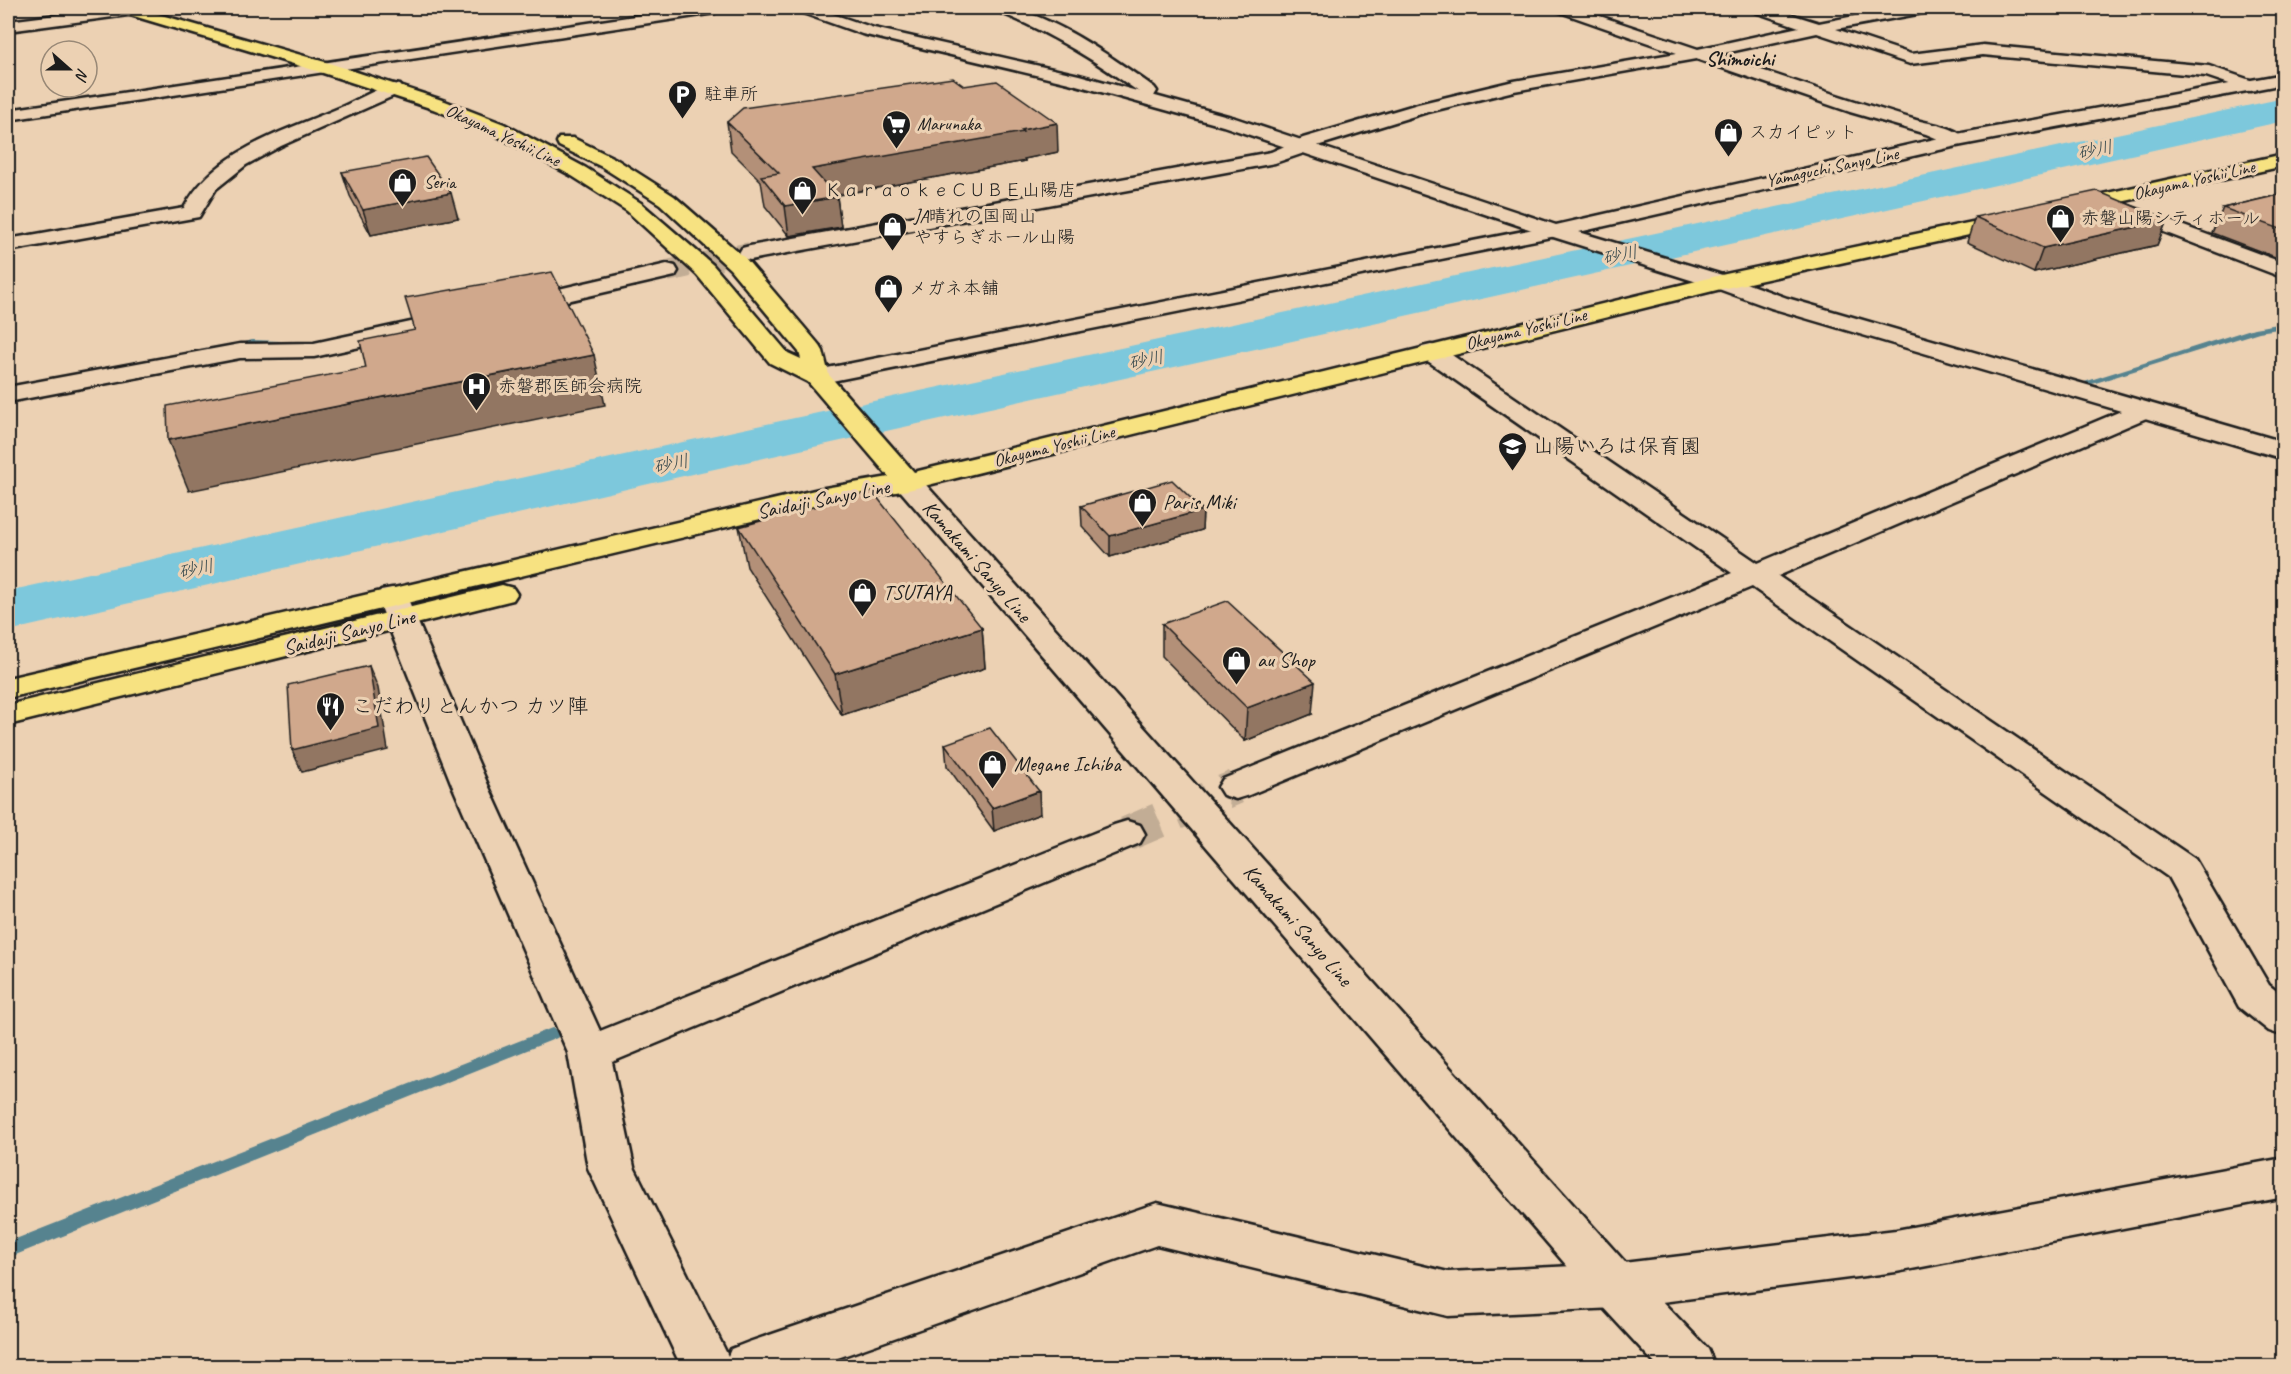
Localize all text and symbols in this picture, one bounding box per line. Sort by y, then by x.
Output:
north arrow [39,39,99,99]
district label: Shimoichi [1706,47,1777,72]
text: N [70,66,93,85]
parking icon: 駐車所 [667,78,699,120]
place label: 駐車所 [704,83,758,105]
street label: Okayama Yoshii Line [442,99,565,172]
supermarket icon: Marunaka [880,108,912,150]
place label: Marunaka [917,113,982,135]
shop icon: スカイピット [1712,116,1744,158]
place label: スカイピット [1749,121,1857,143]
water label: 砂川 [2075,135,2115,165]
street label: Yamaguchi Sanyo Line [1764,142,1901,192]
street label: Okayama Yoshii Line [2131,155,2258,205]
shop icon: Seria [387,166,419,208]
place label: Seria [424,171,457,193]
shop icon: ＫａｒａｏｋｅＣＵＢＥ山陽店 [787,174,819,216]
place label: ＫａｒａｏｋｅＣＵＢＥ山陽店 [824,179,1076,201]
shop icon: 赤磐山陽シティホール [2044,202,2076,244]
place label: JA晴れの国岡山 やすらぎホール山陽 [913,205,1075,248]
place label: 赤磐山陽シティホール [2081,207,2260,229]
shop icon: JA晴れの国岡山 やすらぎホール山陽 [877,210,909,252]
water label: 砂川 [1600,240,1640,270]
shop icon: メガネ本舗 [872,272,904,314]
place label: メガネ本舗 [909,277,999,299]
street label: Okayama Yoshii Line [1463,303,1590,355]
water label: 砂川 [1126,345,1166,375]
hospital icon: 赤磐郡医師会病院 [461,370,493,412]
place label: 赤磐郡医師会病院 [498,375,642,397]
street label: Okayama Yoshii Line [991,420,1118,472]
school or university icon: 山陽いろは保育園 [1496,430,1528,472]
place label: 山陽いろは保育園 [1533,433,1701,459]
water label: 砂川 [651,449,691,479]
street label: Saidaiji Sanyo Line [755,473,893,525]
shop icon: Paris Miki [1126,486,1158,528]
place label: Paris Miki [1163,489,1239,515]
street label: Kamakami Sanyo Line [917,495,1038,628]
water label: 砂川 [176,554,216,584]
shop icon: TSUTAYA [846,576,878,618]
place label: TSUTAYA [883,579,953,605]
street label: Saidaiji Sanyo Line [281,603,418,661]
shop icon: au Shop [1220,644,1252,686]
place label: au Shop [1257,647,1316,673]
restaurant icon: こだわりとんかつ カツ陣 [315,690,347,732]
place label: こだわりとんかつ カツ陣 [352,693,588,719]
shop icon: Megane Ichiba [977,748,1009,790]
place label: Megane Ichiba [1014,751,1122,777]
street label: Kamakami Sanyo Line [1238,859,1359,992]

